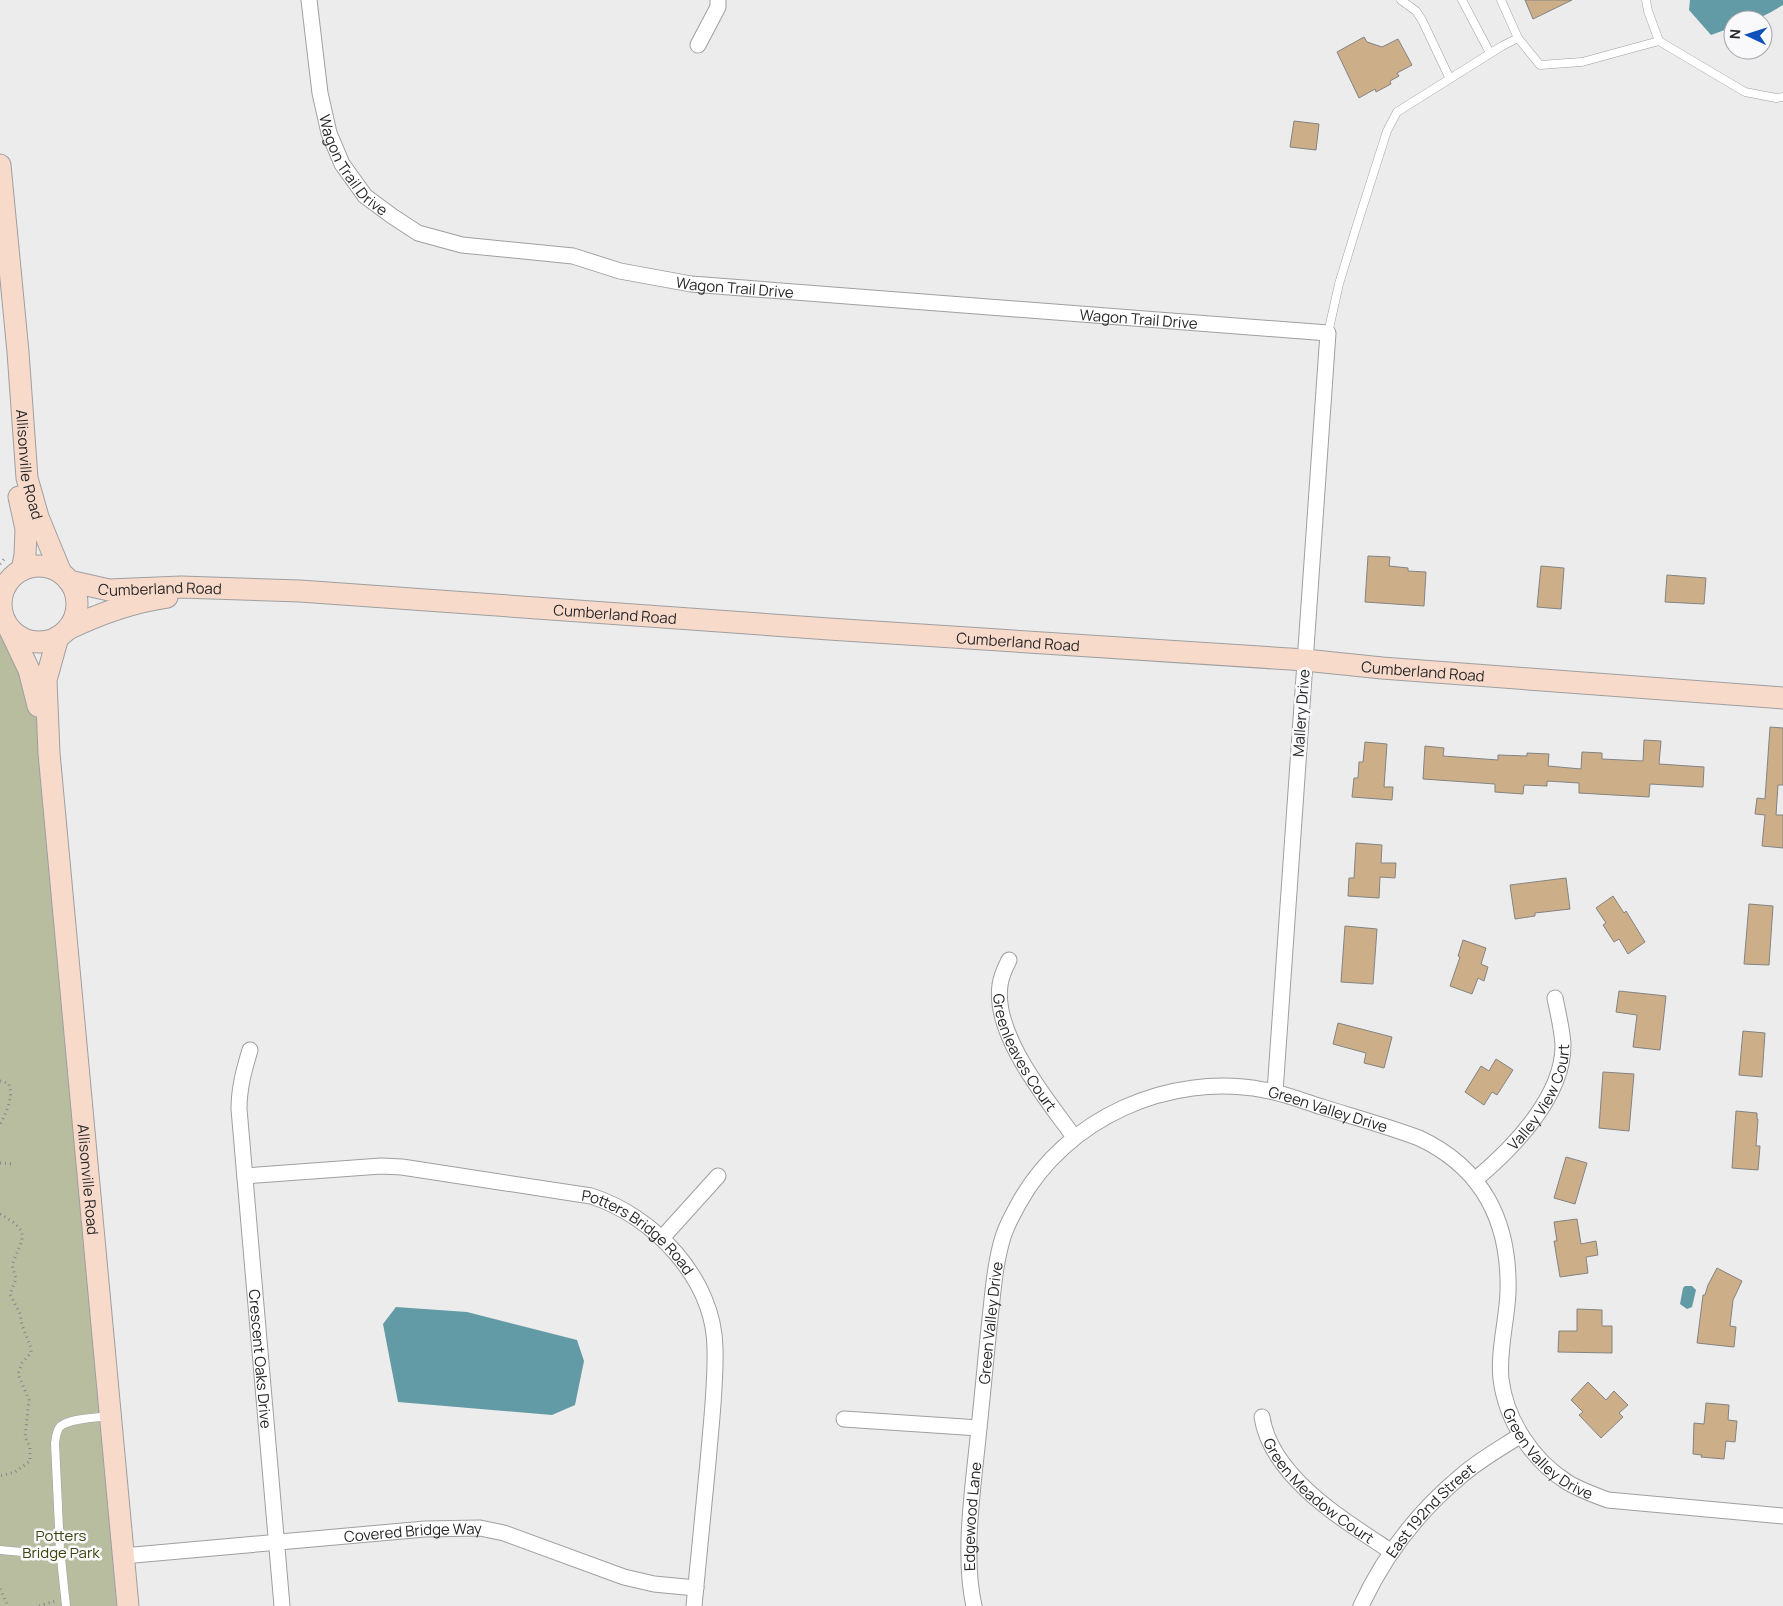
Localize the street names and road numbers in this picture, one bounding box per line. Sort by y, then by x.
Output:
street label: Wagon Trail Drive [315,112,393,220]
street label: Wagon Trail Drive [674,271,795,302]
street label: Wagon Trail Drive [1079,303,1199,333]
street label: Allisonville Road [12,409,49,522]
street label: Cumberland Road [96,576,222,600]
street label: Cumberland Road [553,599,677,629]
street label: Cumberland Road [956,627,1081,656]
street label: Cumberland Road [1360,655,1485,686]
street label: Mallery Drive [1287,668,1315,758]
street label: Greenleaves Court [989,993,1062,1115]
street label: Valley View Court [1502,1044,1574,1154]
street label: Green Valley Drive [1267,1081,1390,1137]
street label: Allisonville Road [73,1123,104,1236]
street label: Potters Bridge Road [580,1184,699,1279]
street label: Green Valley Drive [973,1260,1007,1385]
street label: Crescent Oaks Drive [244,1288,277,1430]
street label: Green Valley Drive [1498,1405,1596,1504]
street label: Green Meadow Court [1259,1434,1378,1548]
street label: East 192nd Street [1381,1458,1479,1562]
street label: Edgewood Lane [958,1461,986,1572]
street label: Covered Bridge Way [343,1517,482,1547]

